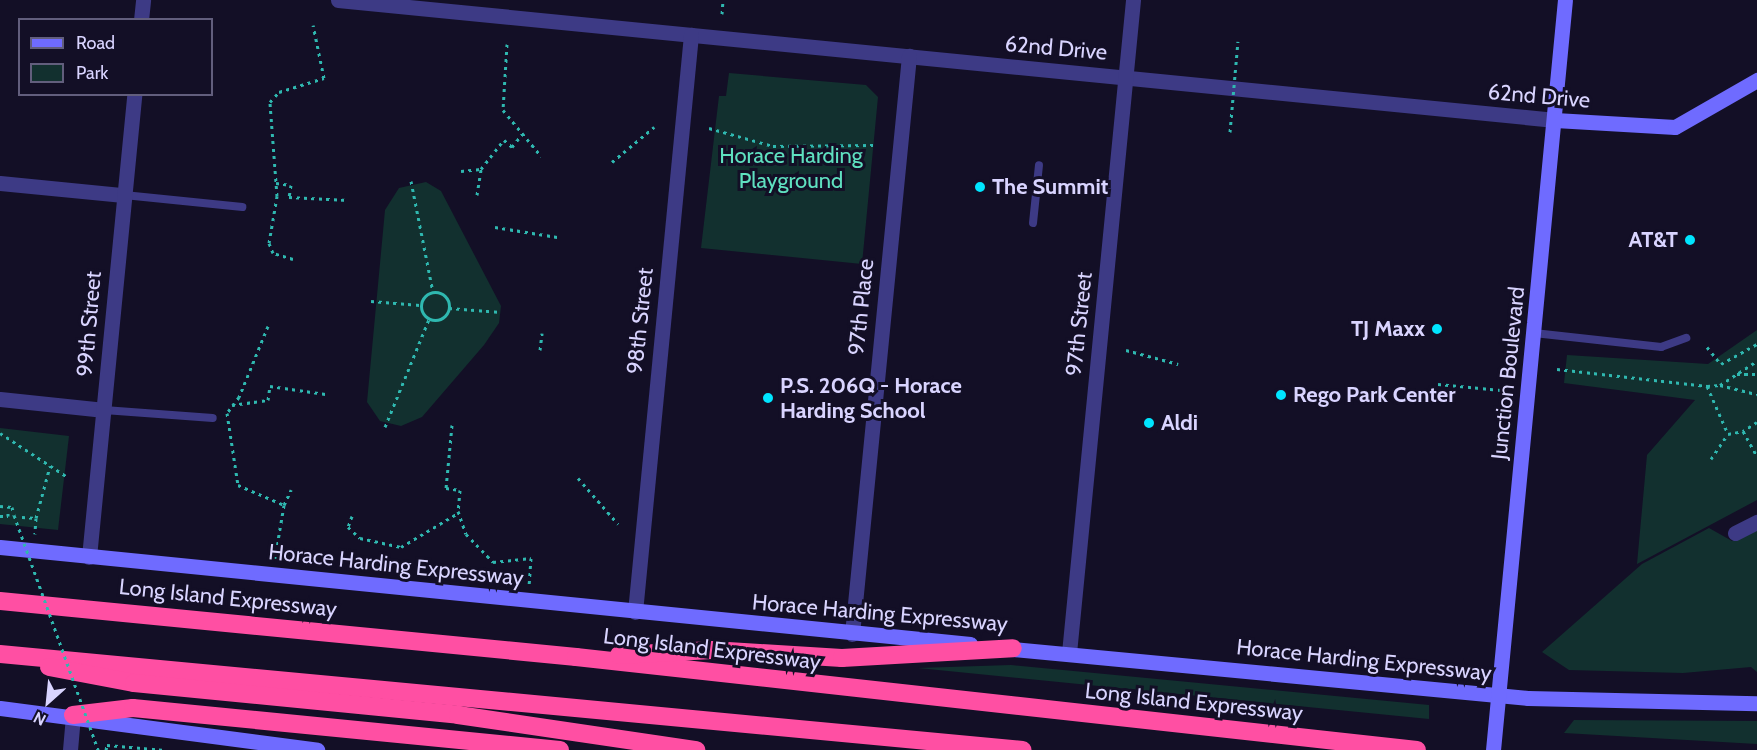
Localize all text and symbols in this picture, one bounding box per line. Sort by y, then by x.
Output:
legend [18,18,213,96]
street label: 62nd Drive [1004,30,1108,66]
text: Road [76,32,115,54]
text: Park [76,62,108,84]
street label: 62nd Drive [1487,78,1591,114]
park label: Horace Harding Playground [719,142,863,194]
place label: The Summit [992,174,1108,200]
marker: The Summit [973,180,987,194]
place label: AT&T [1629,227,1678,253]
marker: AT&T [1683,233,1697,247]
street label: 97th Place [843,257,879,357]
street label: 98th Street [621,267,659,375]
street label: 99th Street [71,270,107,378]
street label: 97th Street [1060,271,1098,377]
street label: Junction Boulevard [1486,285,1530,461]
place label: TJ Maxx [1351,316,1425,342]
marker: TJ Maxx [1430,322,1444,336]
place label: P.S. 206Q - Horace Harding School [780,372,962,424]
place label: Rego Park Center [1293,382,1455,408]
marker: Rego Park Center [1274,388,1288,402]
marker: P.S. 206Q - Horace Harding School [761,391,775,405]
place label: Aldi [1161,410,1198,436]
marker: Aldi [1142,416,1156,430]
street label: Horace Harding Expressway [267,538,525,592]
street label: Long Island Expressway [118,573,338,623]
street label: Horace Harding Expressway [751,589,1009,637]
street label: Long Island Expressway [602,623,822,675]
street label: Horace Harding Expressway [1235,633,1493,687]
north arrow [18,672,78,732]
street label: Long Island Expressway [1084,677,1304,727]
text: N [30,707,49,730]

